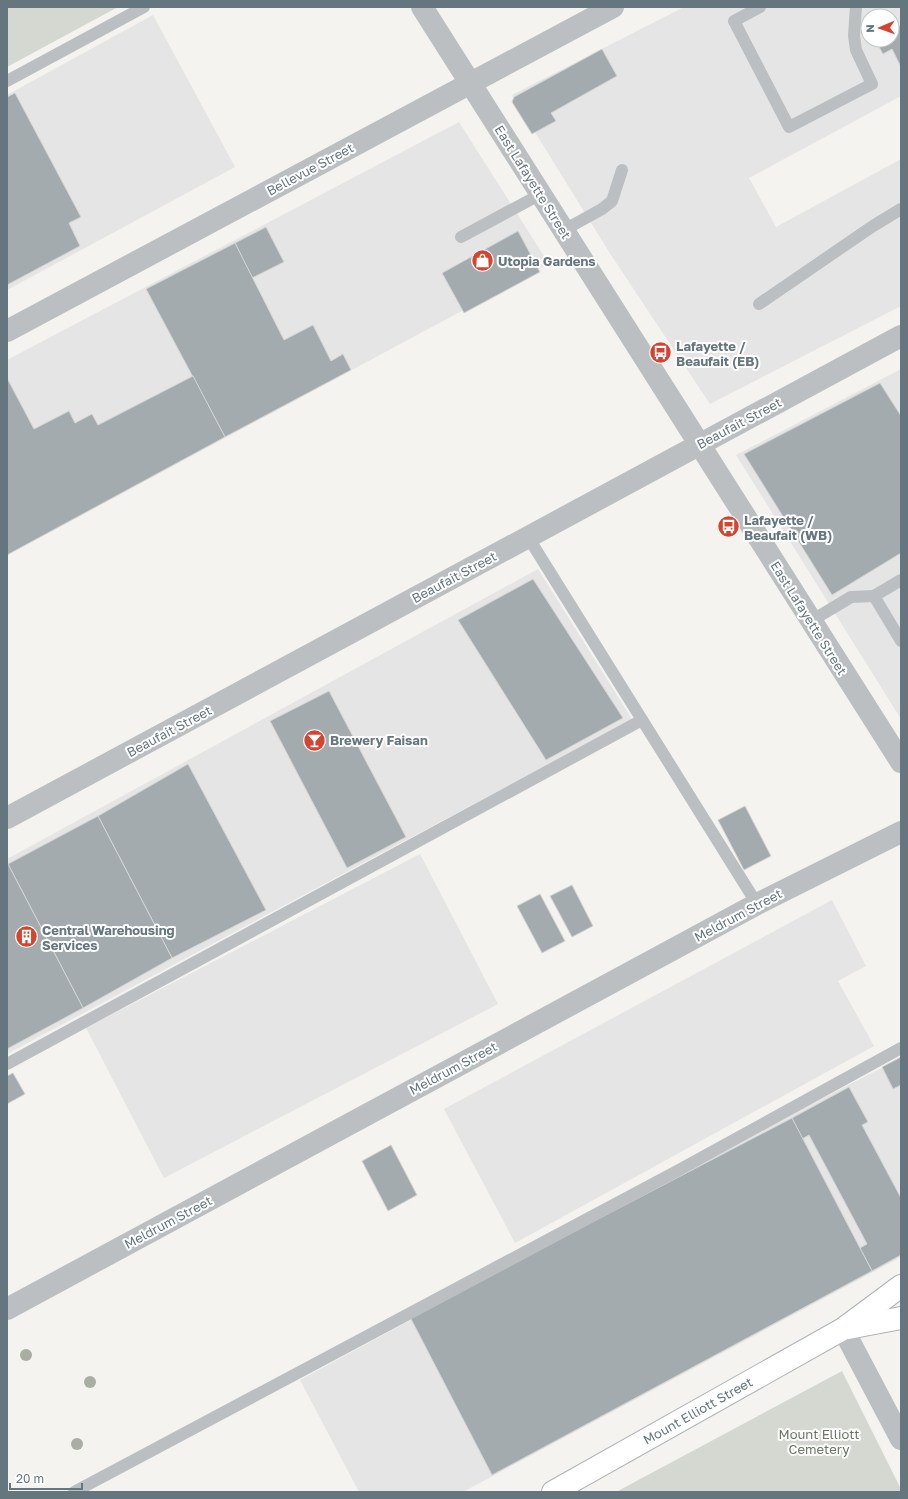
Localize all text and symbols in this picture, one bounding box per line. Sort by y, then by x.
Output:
north arrow [860,8,900,48]
text: N [863,24,876,33]
street label: East Lafayette Street [491,122,575,242]
street label: Bellevue Street [264,139,356,199]
shop icon: Utopia Gardens [469,248,495,274]
place label: Utopia Gardens [498,253,596,269]
place label: Lafayette / Beaufait (EB) [676,338,759,369]
bus stop icon: Lafayette / Beaufait (EB) [647,340,673,366]
street label: Beaufait Street [694,394,784,452]
place label: Lafayette / Beaufait (WB) [744,512,832,543]
bus stop icon: Lafayette / Beaufait (WB) [715,514,741,540]
street label: Beaufait Street [409,548,499,606]
street label: East Lafayette Street [767,558,851,678]
street label: Beaufait Street [124,702,214,760]
bar icon: Brewery Faisan [302,727,328,753]
place label: Brewery Faisan [330,732,428,748]
street label: Meldrum Street [691,885,785,945]
place label: Central Warehousing Services [42,922,175,953]
building icon: Central Warehousing Services [13,924,39,950]
street label: Meldrum Street [406,1038,500,1098]
street label: Meldrum Street [121,1192,215,1252]
street label: Mount Elliott Street [640,1374,755,1448]
park label: Mount Elliott Cemetery [779,1426,859,1457]
scale bar [10,1465,82,1491]
text: 20 m [16,1471,44,1486]

